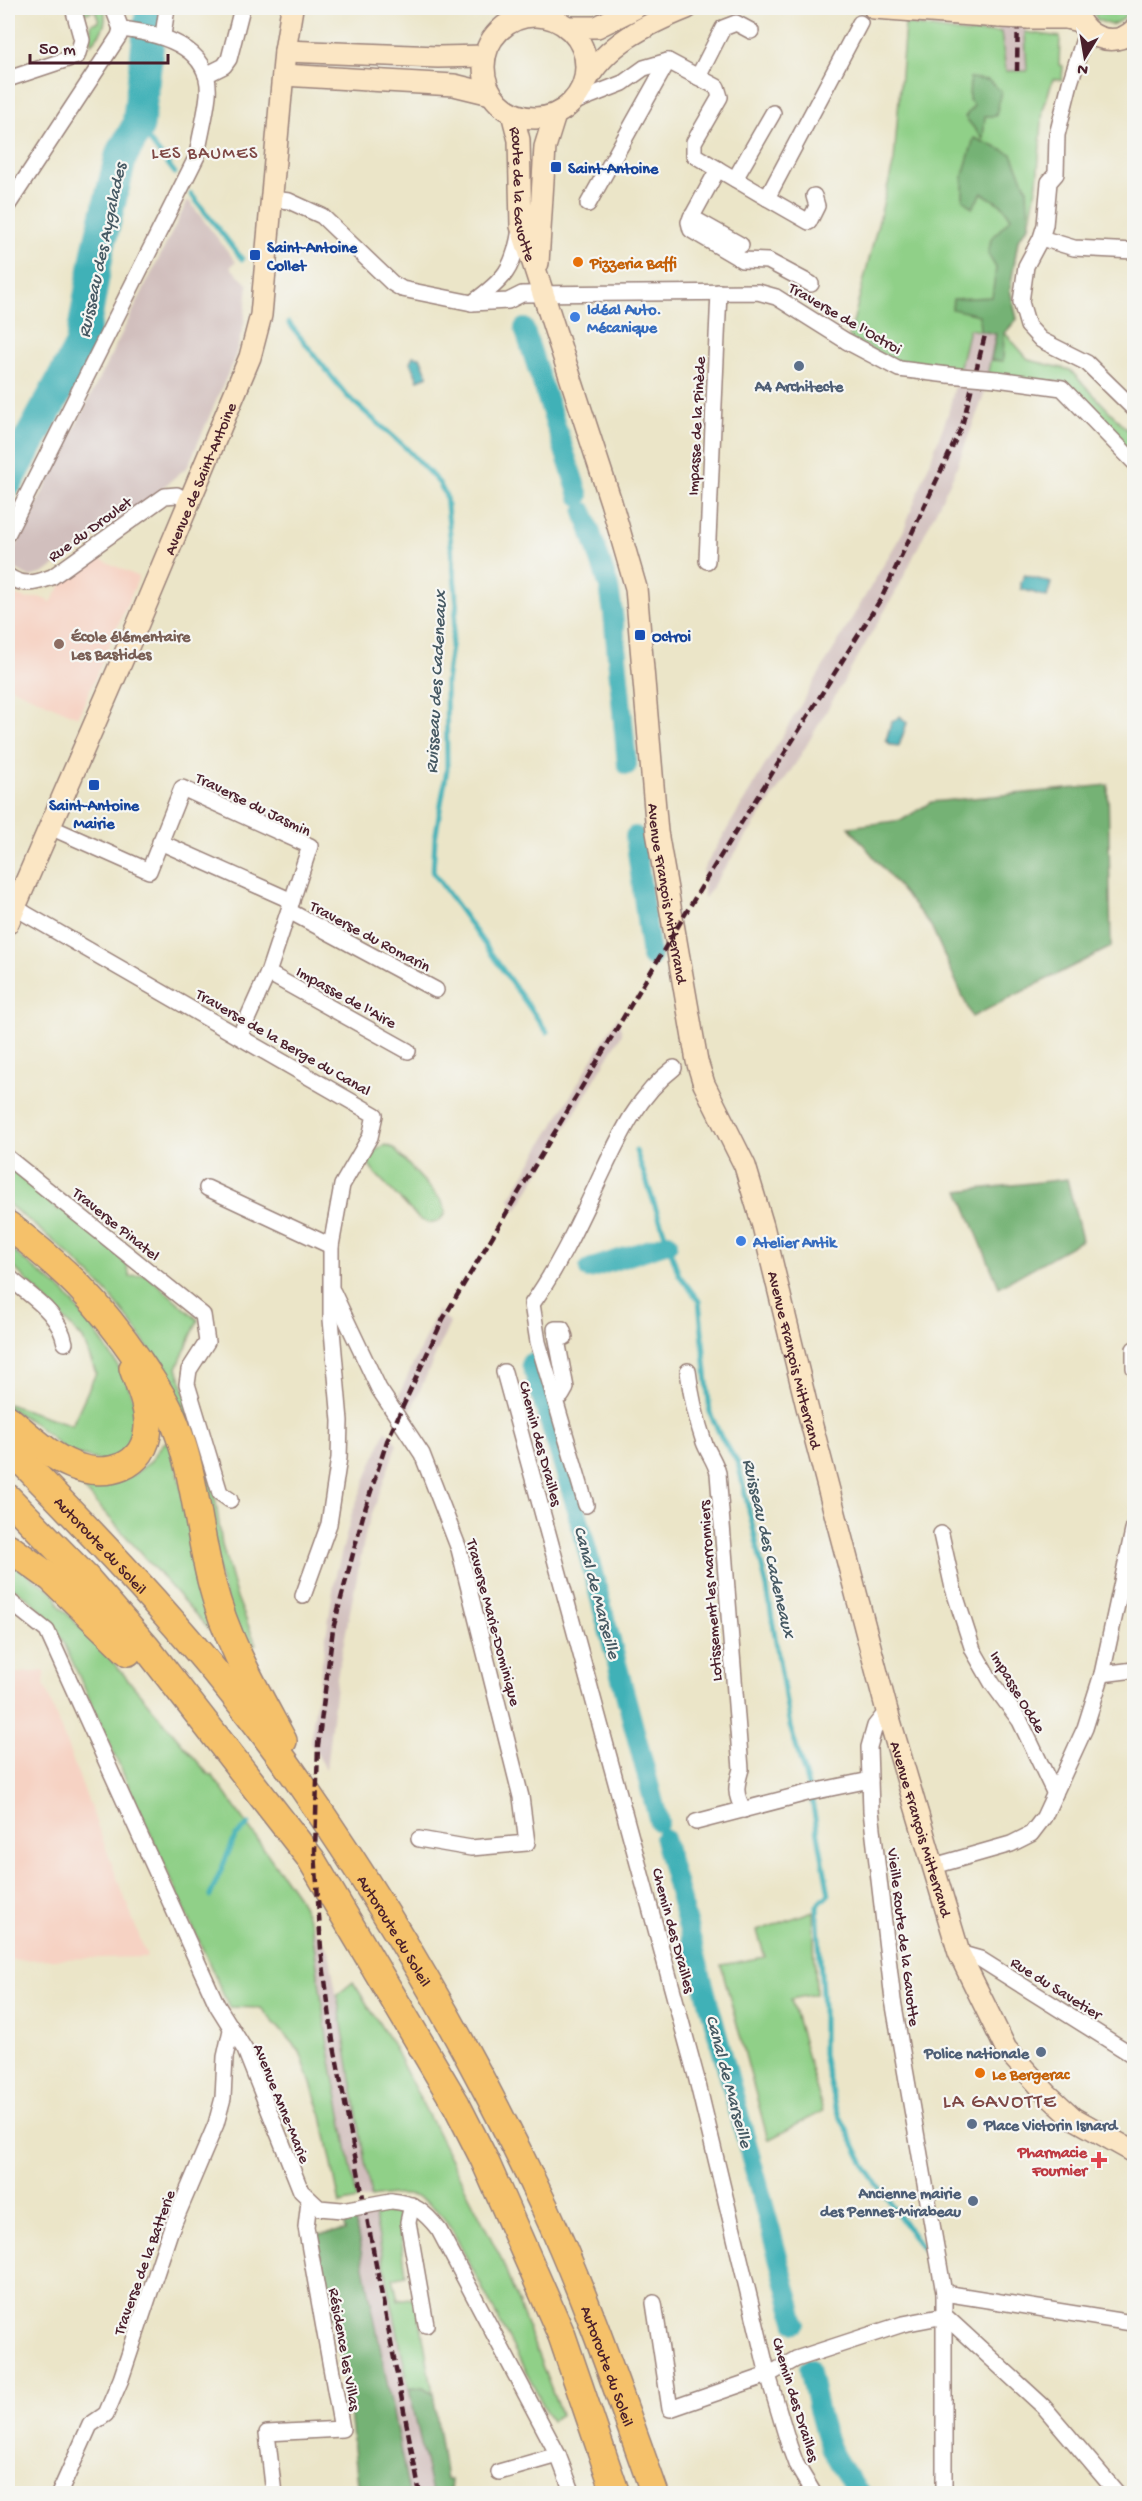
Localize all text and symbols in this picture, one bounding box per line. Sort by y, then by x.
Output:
scale bar [30,27,168,65]
north arrow [1055,27,1115,87]
text: 50 m [39,40,76,61]
text: N [1075,58,1090,79]
street label: Route de la Gavotte [503,125,538,265]
district label: LES BAUMES [151,144,259,165]
water label: Ruisseau des Aygalades [75,159,133,340]
marker: Saint-Antoine [549,160,563,174]
place label: Saint-Antoine [568,161,659,180]
place label: Saint-Antoine Collet [266,240,358,277]
marker: Saint-Antoine Collet [248,248,262,262]
marker: Pizzeria Baffi [571,255,585,269]
place label: Pizzeria Baffi [589,255,677,275]
street label: Traverse de l'Octroi [783,279,904,360]
place label: Idéal Auto. Mécanique [587,302,661,339]
marker: Idéal Auto. Mécanique [568,310,582,324]
street label: Impasse de la Pinède [685,355,712,496]
marker: A4 Architecte [792,359,806,373]
place label: A4 Architecte [754,379,844,398]
street label: Avenue de Saint-Antoine [162,400,243,559]
street label: Rue du Droulet [45,493,138,568]
water label: Ruisseau des Cadeneaux [422,589,453,774]
place label: École élémentaire Les Bastides [71,628,191,666]
marker: Octroi [633,628,647,642]
place label: Octroi [652,629,692,648]
marker: École élémentaire Les Bastides [52,637,66,651]
street label: Traverse du Jasmin [191,770,314,842]
marker: Saint-Antoine Mairie [87,778,101,792]
place label: Saint-Antoine Mairie [49,798,140,835]
street label: Avenue François Mitterrand [642,803,690,987]
street label: Traverse du Romarin [305,898,433,978]
street label: Impasse de l'Aire [292,964,399,1035]
street label: Traverse de la Berge du Canal [191,986,373,1102]
street label: Traverse Pinatel [67,1184,162,1267]
marker: Atelier Antik [734,1234,748,1248]
place label: Atelier Antik [752,1235,838,1254]
street label: Avenue François Mitterrand [761,1270,824,1453]
street label: Chemin des Drailles [513,1379,565,1510]
water label: Ruisseau des Cadeneaux [737,1457,799,1642]
street label: Autoroute du Soleil [48,1494,149,1600]
street label: Lotissement les Marronniers [697,1499,728,1682]
water label: Canal de Marseille [568,1524,624,1662]
street label: Traverse Marie-Dominique [460,1536,523,1709]
street label: Impasse Odde [984,1648,1048,1738]
street label: Avenue François Mitterrand [884,1740,954,1921]
street label: Vieille Route de la Gavotte [881,1846,922,2028]
street label: Chemin des Drailles [646,1866,698,1997]
street label: Autoroute du Soleil [351,1873,433,1991]
street label: Rue du Savetier [1006,1954,1105,2026]
water label: Canal de Marseille [700,2013,756,2151]
street label: Avenue Anne-Marie [247,2042,313,2168]
marker: Police nationale [1034,2045,1048,2059]
place label: Police nationale [923,2046,1030,2065]
marker: Le Bergerac [973,2066,987,2080]
place label: Le Bergerac [992,2067,1071,2086]
district label: LA GAVOTTE [943,2092,1057,2115]
marker: Place Victorin Isnard [965,2117,979,2131]
place label: Place Victorin Isnard [983,2118,1119,2137]
place label: Pharmacie Fournier [1017,2145,1089,2182]
marker: Pharmacie Fournier [1092,2153,1106,2167]
place label: Ancienne mairie des Pennes-Mirabeau [820,2186,962,2223]
street label: Traverse de la Batterie [111,2187,182,2339]
marker: Ancienne mairie des Pennes-Mirabeau [966,2194,980,2208]
street label: Résidence les Villas [322,2287,363,2414]
street label: Autoroute du Soleil [574,2304,636,2430]
street label: Chemin des Drailles [766,2336,822,2465]

